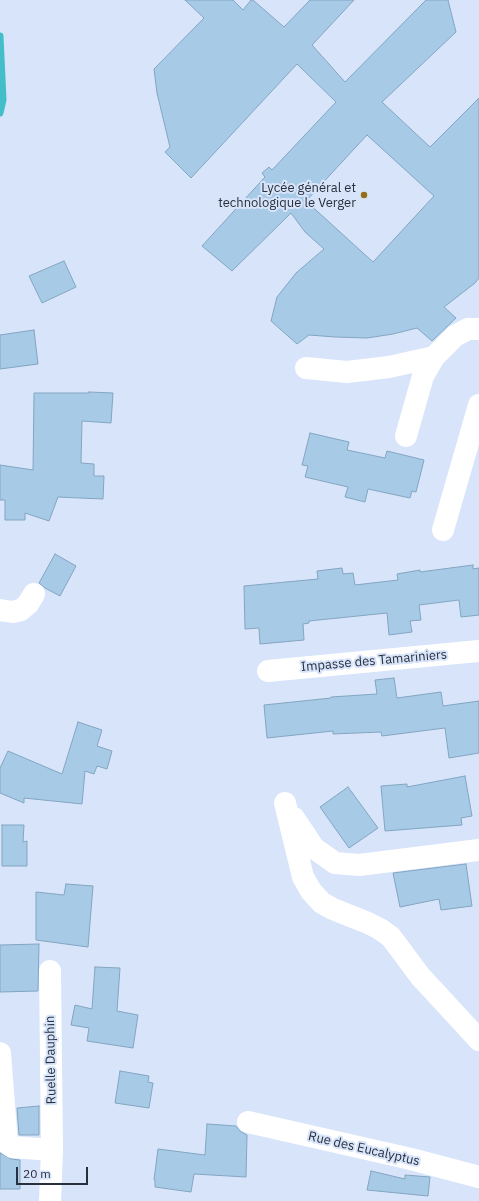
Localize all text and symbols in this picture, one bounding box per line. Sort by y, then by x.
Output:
place label: Lycée général et technologique le Verger [218,180,356,211]
marker: Lycée général et technologique le Verger [359,190,369,200]
street label: Impasse des Tamariniers [300,647,448,675]
street label: Ruelle Dauphin [42,1016,60,1104]
street label: Rue des Eucalyptus [307,1129,421,1169]
scale bar [18,1159,90,1185]
text: 20 m [23,1166,51,1181]

